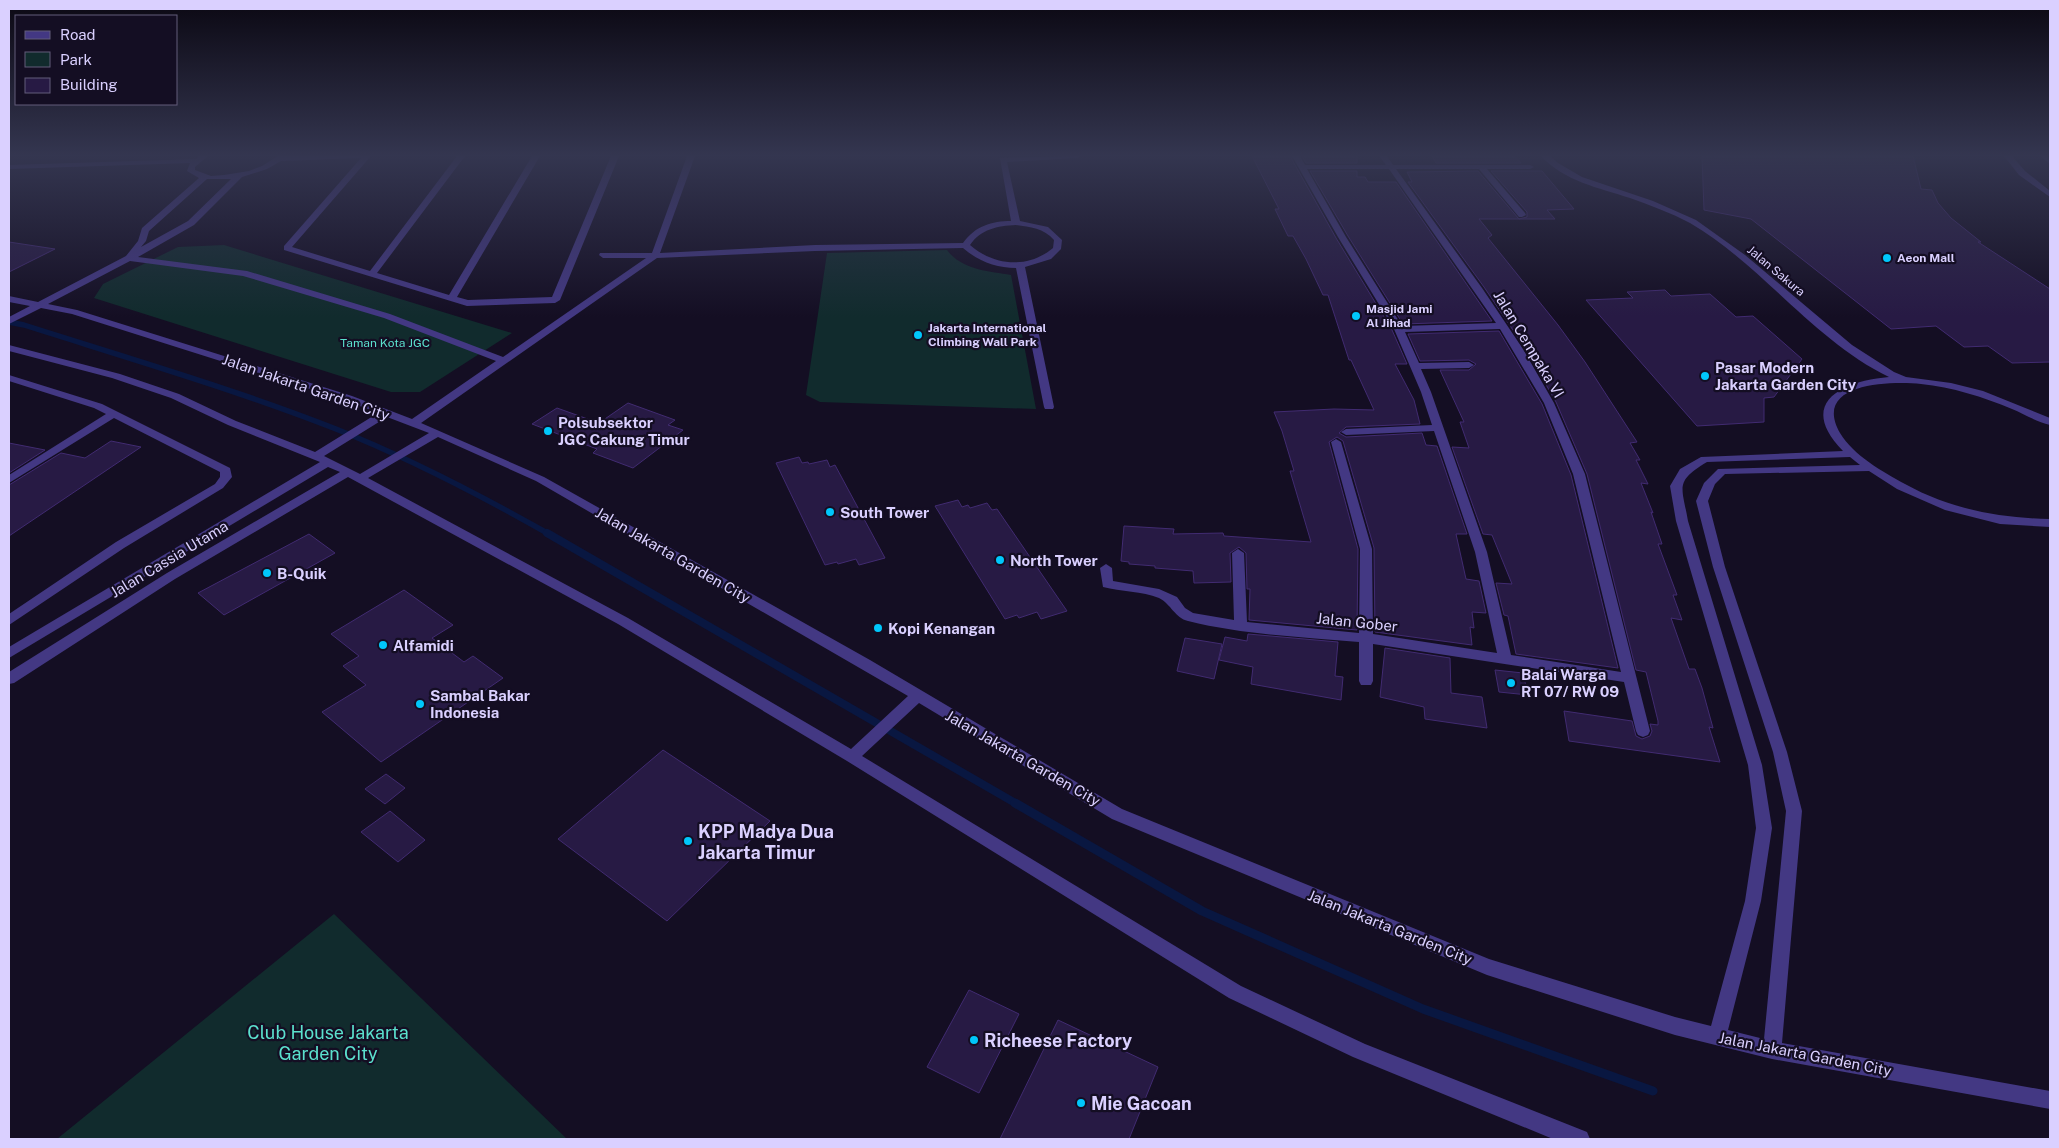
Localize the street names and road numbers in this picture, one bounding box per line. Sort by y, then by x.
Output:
street label: Jalan Sakura [1744,243,1808,299]
street label: Jalan Cempaka VI [1490,287,1568,401]
street label: Jalan Jakarta Garden City [220,350,392,424]
street label: Jalan Jakarta Garden City [593,504,753,606]
street label: Jalan Cassia Utama [107,517,231,601]
street label: Jalan Gober [1315,609,1399,635]
street label: Jalan Jakarta Garden City [943,707,1103,809]
street label: Jalan Jakarta Garden City [1305,886,1475,968]
street label: Jalan Jakarta Garden City [1717,1029,1893,1079]

